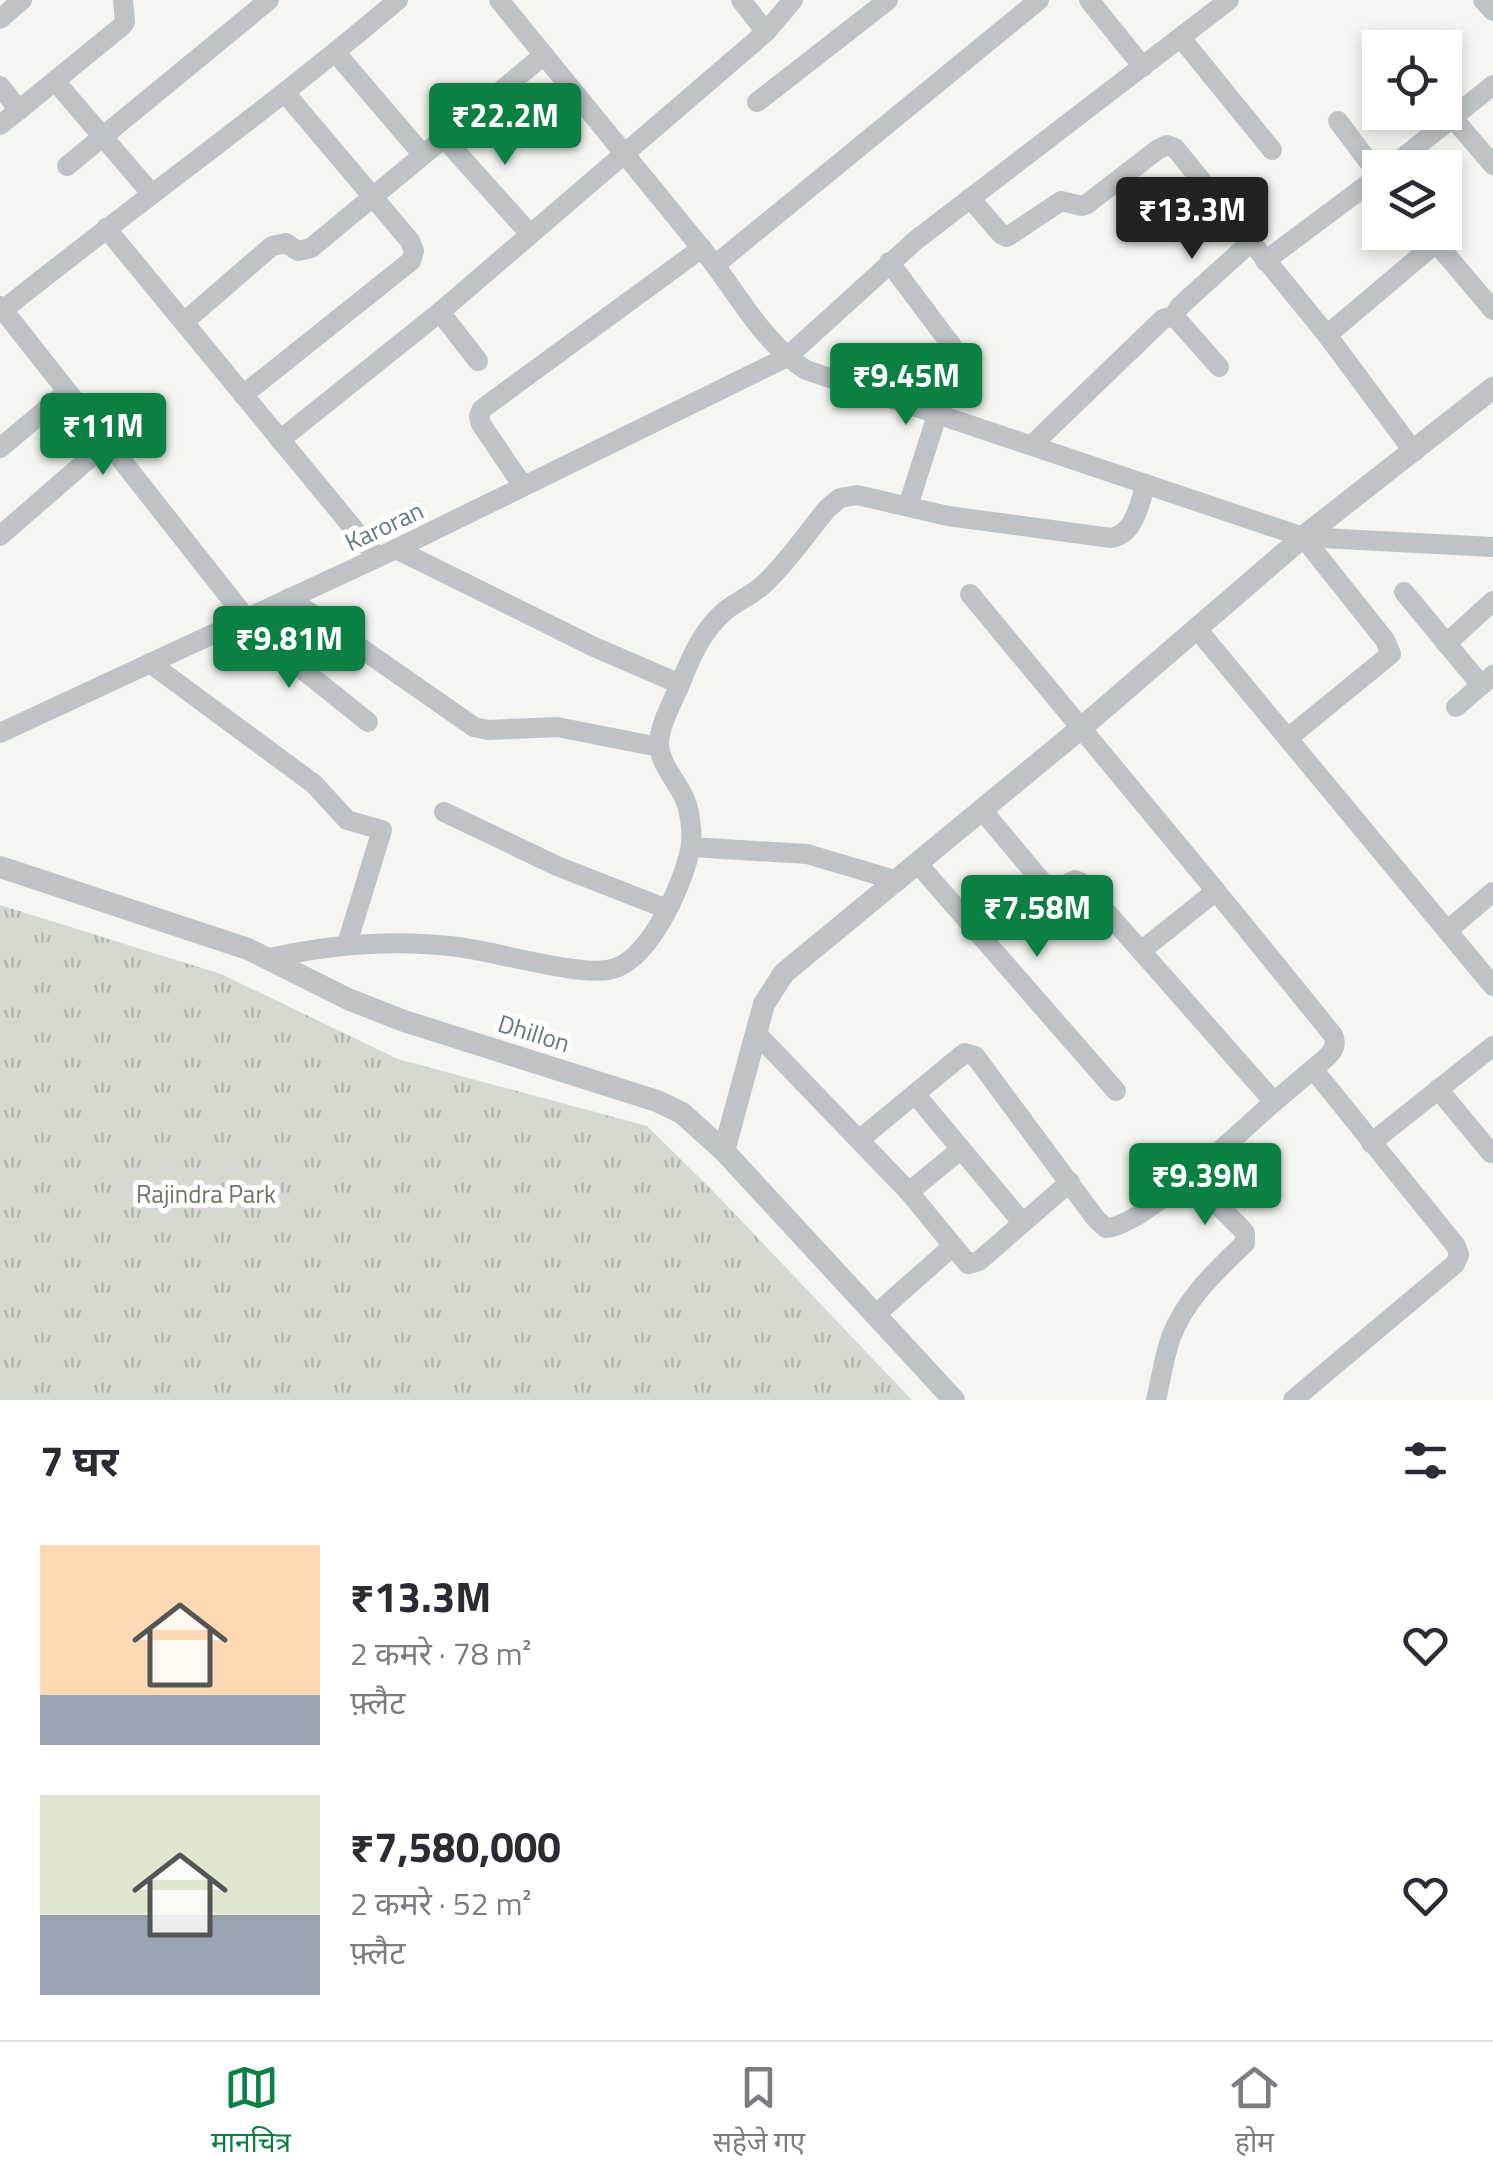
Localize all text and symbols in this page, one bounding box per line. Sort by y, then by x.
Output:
map controls [1362,30,1462,250]
button: locate [1362,30,1462,130]
pin: ₹22.2M [424,83,586,168]
text: ₹22.2M [451,91,559,139]
button: layers [1362,150,1462,250]
pin: ₹13.3M [1111,177,1273,262]
text: ₹13.3M [1138,185,1246,233]
pin: ₹9.45M [825,343,987,428]
text: ₹9.45M [852,351,960,399]
pin: ₹11M [44,393,162,478]
text: ₹11M [62,401,144,449]
street label: Karoran [338,491,430,561]
pin: ₹9.81M [208,606,370,691]
text: ₹9.81M [235,614,343,662]
pin: ₹7.58M [956,875,1118,960]
text: ₹7.58M [983,883,1091,931]
street label: Dhillon [493,1004,575,1062]
pin: ₹9.39M [1124,1143,1286,1228]
text: ₹9.39M [1151,1151,1259,1199]
park label: Rajindra Park [136,1175,276,1213]
text: 7 घर [40,1428,119,1492]
icon: filters [1398,1433,1453,1488]
text: ₹13.3M [350,1564,491,1628]
icon: home [120,1585,240,1705]
icon: heart [1398,1618,1453,1673]
text: 2 कमरे · 78 m² [350,1629,531,1677]
text: फ़्लैट [350,1678,405,1726]
text: ₹7,580,000 [350,1814,561,1878]
icon: home [120,1835,240,1955]
icon: heart [1398,1868,1453,1923]
text: 2 कमरे · 52 m² [350,1879,531,1927]
text: फ़्लैट [350,1928,405,1976]
tab: मानचित्र [211,2060,291,2163]
tab: सहेजे गए [713,2060,805,2163]
tab: होम [1227,2060,1282,2163]

